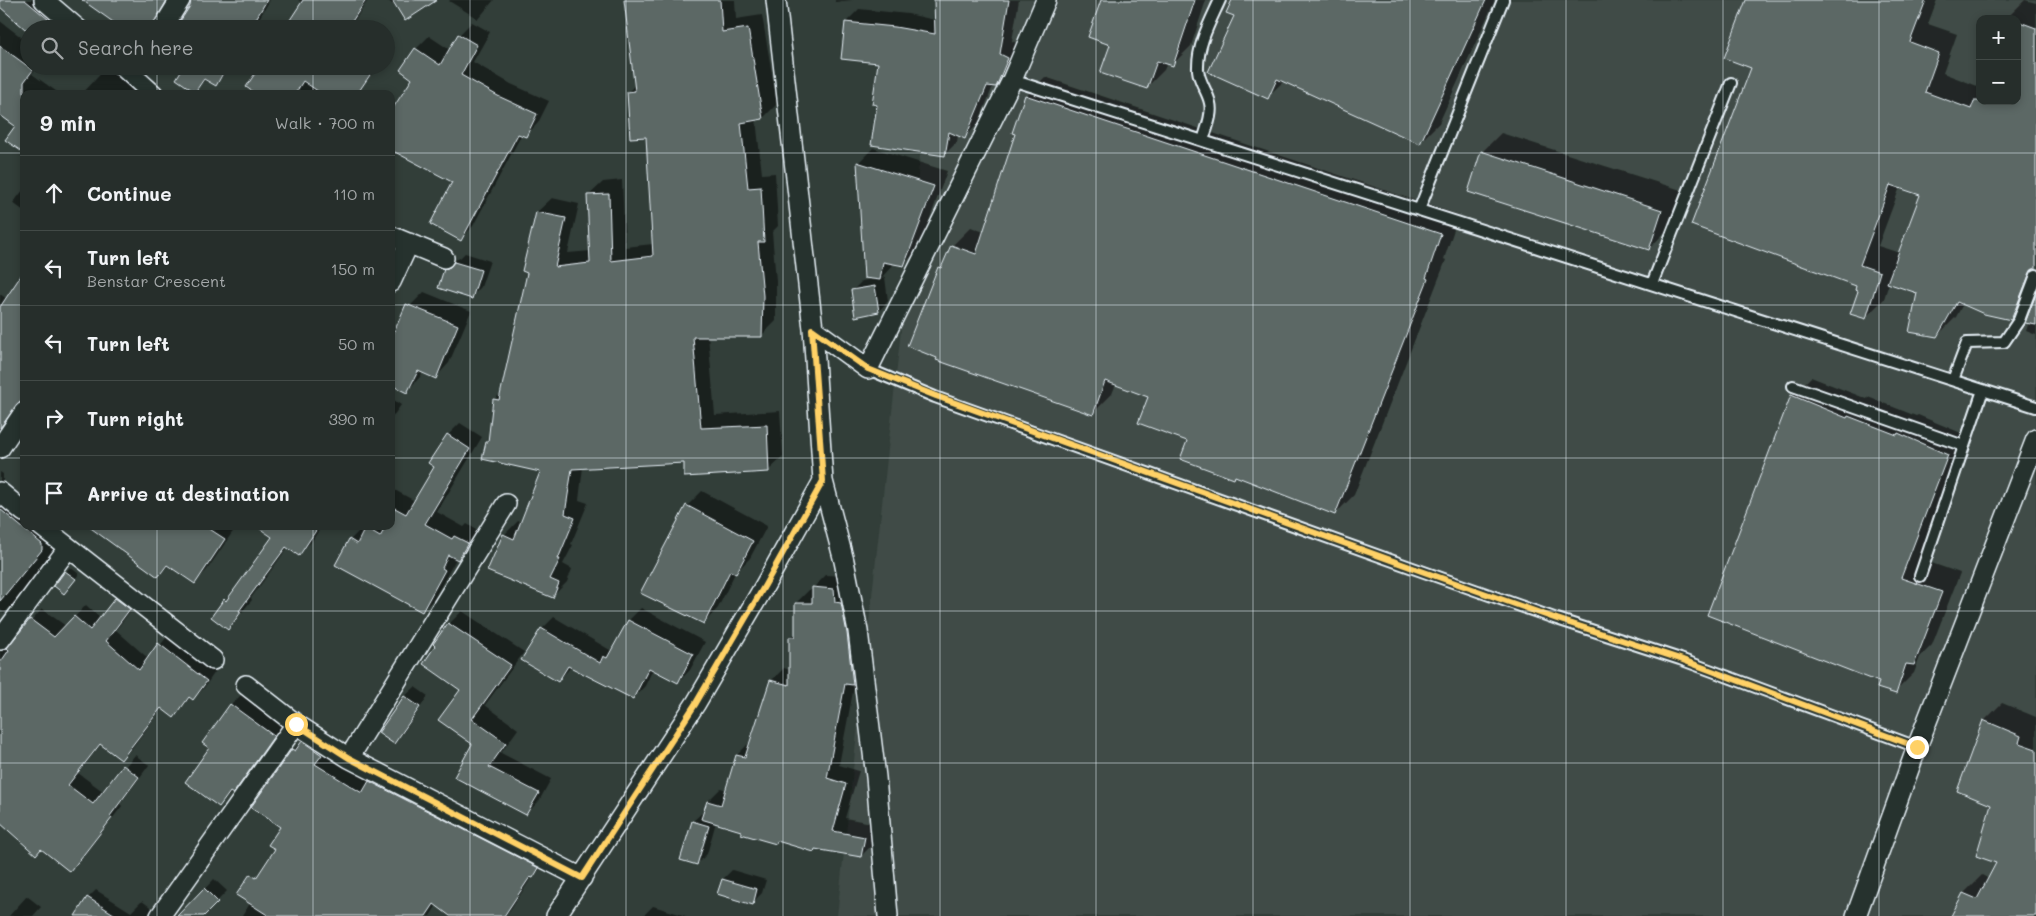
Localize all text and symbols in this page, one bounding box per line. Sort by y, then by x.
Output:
map controls [1976,15,2021,105]
button: + [1976,15,2021,60]
search box [20,20,395,75]
icon: search [38,34,66,62]
text: Search here [78,35,194,60]
button: − [1976,60,2021,105]
text: 9 min [40,109,96,136]
text: Walk · 700 m [275,112,375,133]
icon: ahead [40,179,68,207]
text: Continue [87,181,172,206]
text: 110 m [333,183,375,204]
text: Turn left [87,245,170,270]
icon: left [40,254,68,282]
text: 150 m [331,258,375,279]
text: Benstar Crescent [87,270,226,291]
icon: left [40,329,68,357]
text: Turn left [87,331,170,356]
text: 50 m [338,333,375,354]
icon: right [40,404,68,432]
text: Turn right [87,406,184,431]
text: 390 m [328,408,375,429]
icon: arrive [40,479,68,507]
text: Arrive at destination [87,481,290,506]
route start [285,713,308,736]
route end [1906,736,1929,759]

